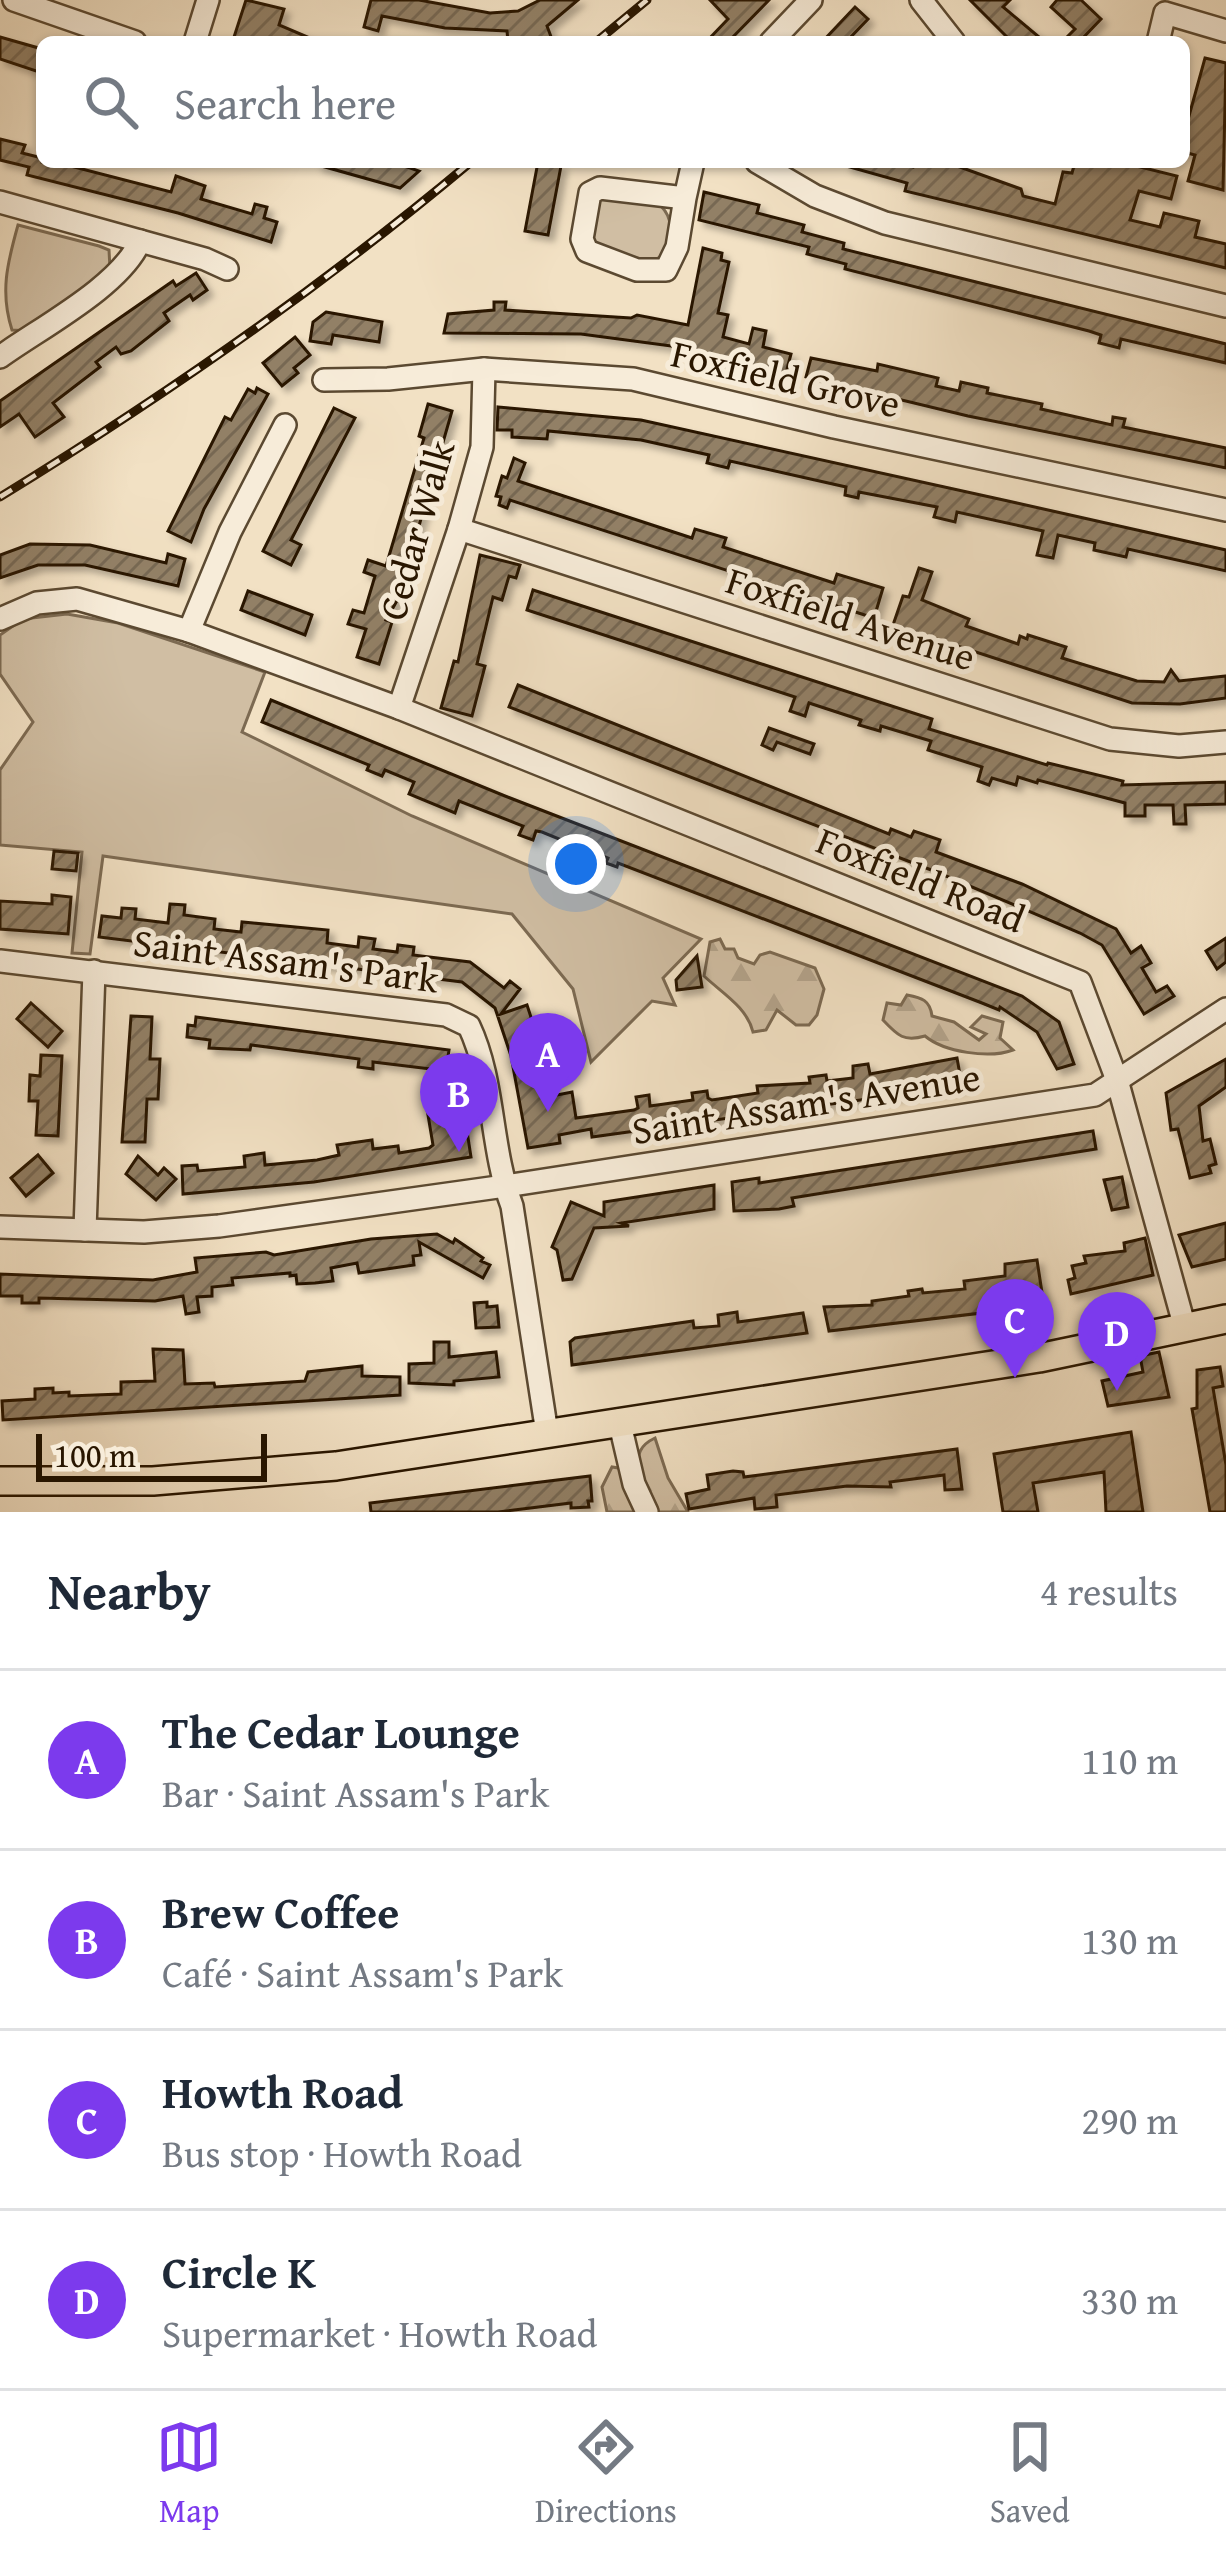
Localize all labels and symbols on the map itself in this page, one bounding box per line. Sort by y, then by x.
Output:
street label: Foxfield Grove [666,324,906,431]
street label: Cedar Walk [363,433,468,626]
street label: Foxfield Avenue [719,550,983,685]
street label: Foxfield Road [808,811,1034,946]
your location [546,834,606,894]
street label: Saint Assam's Park [130,913,442,1007]
pin: A [509,1013,587,1112]
street label: Saint Assam's Avenue [628,1047,984,1158]
pin: B [420,1053,498,1152]
pin: C [976,1279,1054,1378]
pin: D [1078,1292,1156,1391]
scale bar [36,1428,267,1481]

